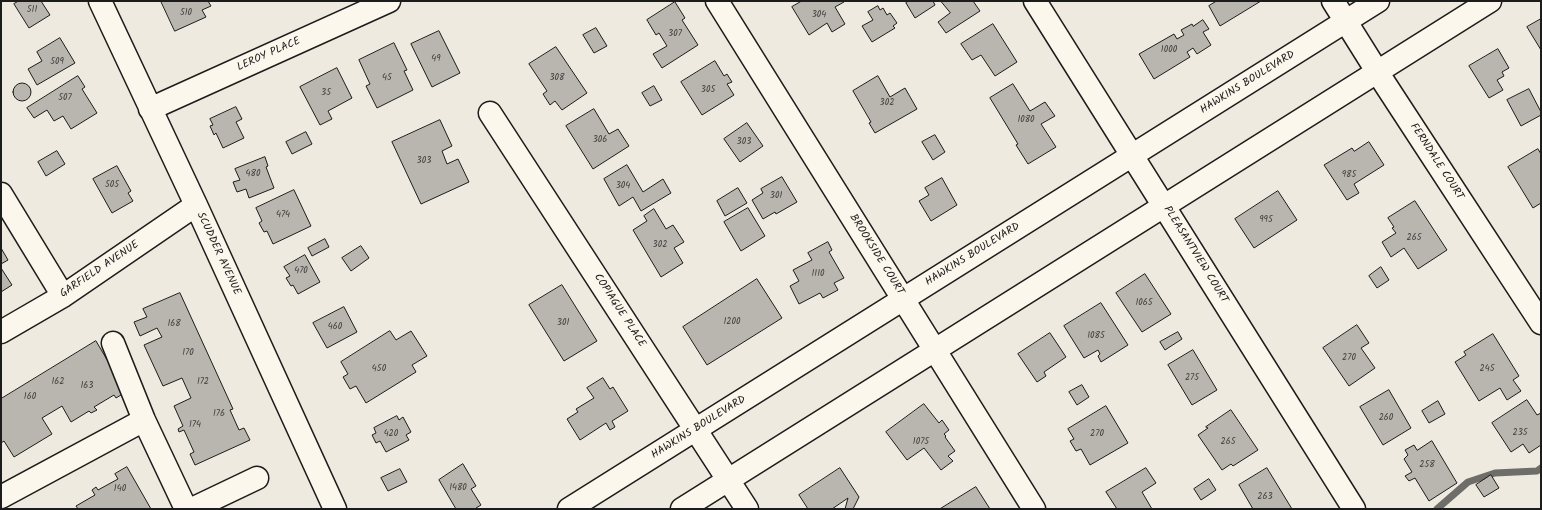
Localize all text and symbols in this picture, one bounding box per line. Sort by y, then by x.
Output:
house number: 511 [27,5,37,15]
house number: 510 [180,8,192,18]
house number: 304 [812,10,826,20]
house number: 307 [668,29,682,39]
street label: LEROY PLACE [235,35,303,75]
house number: 1000 [1161,45,1177,55]
street label: HAWKINS BOULEVARD [1198,48,1298,118]
house number: 49 [431,54,441,64]
house number: 509 [50,57,64,67]
house number: 45 [382,73,392,83]
house number: 308 [549,73,565,83]
house number: 305 [701,85,715,95]
house number: 35 [321,88,331,98]
house number: 507 [58,93,72,103]
house number: 302 [880,98,894,108]
house number: 1080 [1017,115,1035,125]
street label: FERNDALE COURT [1406,121,1466,203]
house number: 306 [593,135,607,145]
house number: 303 [737,137,751,147]
house number: 303 [417,156,431,166]
house number: 480 [246,169,260,179]
house number: 985 [1342,170,1356,180]
house number: 505 [105,180,119,190]
house number: 304 [616,181,630,191]
house number: 301 [770,191,782,201]
street label: PLEASANTVIEW COURT [1160,204,1230,306]
street label: SCUDDER AVENUE [193,210,243,298]
house number: 474 [276,210,290,220]
street label: BROOKSIDE COURT [846,212,906,298]
house number: 995 [1259,215,1273,225]
street label: HAWKINS BOULEVARD [923,220,1023,290]
house number: 265 [1406,233,1422,243]
street label: GARFIELD AVENUE [58,239,142,301]
house number: 302 [653,240,667,250]
house number: 470 [294,266,308,276]
house number: 1110 [812,269,824,279]
street label: COPIAGUE PLACE [590,272,648,350]
house number: 1065 [1135,298,1153,308]
house number: 1200 [723,317,741,327]
house number: 301 [557,318,569,328]
house number: 168 [167,319,181,329]
house number: 460 [328,322,342,332]
house number: 1085 [1087,331,1105,341]
house number: 170 [182,348,194,358]
house number: 270 [1342,353,1356,363]
house number: 450 [372,364,386,374]
house number: 245 [1479,364,1495,374]
house number: 275 [1185,373,1199,383]
house number: 162 [51,377,65,387]
house number: 172 [197,377,209,387]
house number: 163 [81,381,93,391]
house number: 160 [24,392,36,402]
street label: HAWKINS BOULEVARD [649,393,749,463]
house number: 176 [213,409,225,419]
house number: 260 [1379,413,1393,423]
house number: 174 [189,420,201,430]
house number: 235 [1512,428,1528,438]
house number: 420 [384,429,398,439]
house number: 270 [1090,429,1104,439]
house number: 1075 [913,437,929,447]
house number: 265 [1220,437,1236,447]
house number: 258 [1419,460,1435,470]
house number: 1480 [449,483,467,493]
house number: 140 [114,484,126,494]
house number: 263 [1257,492,1273,502]

